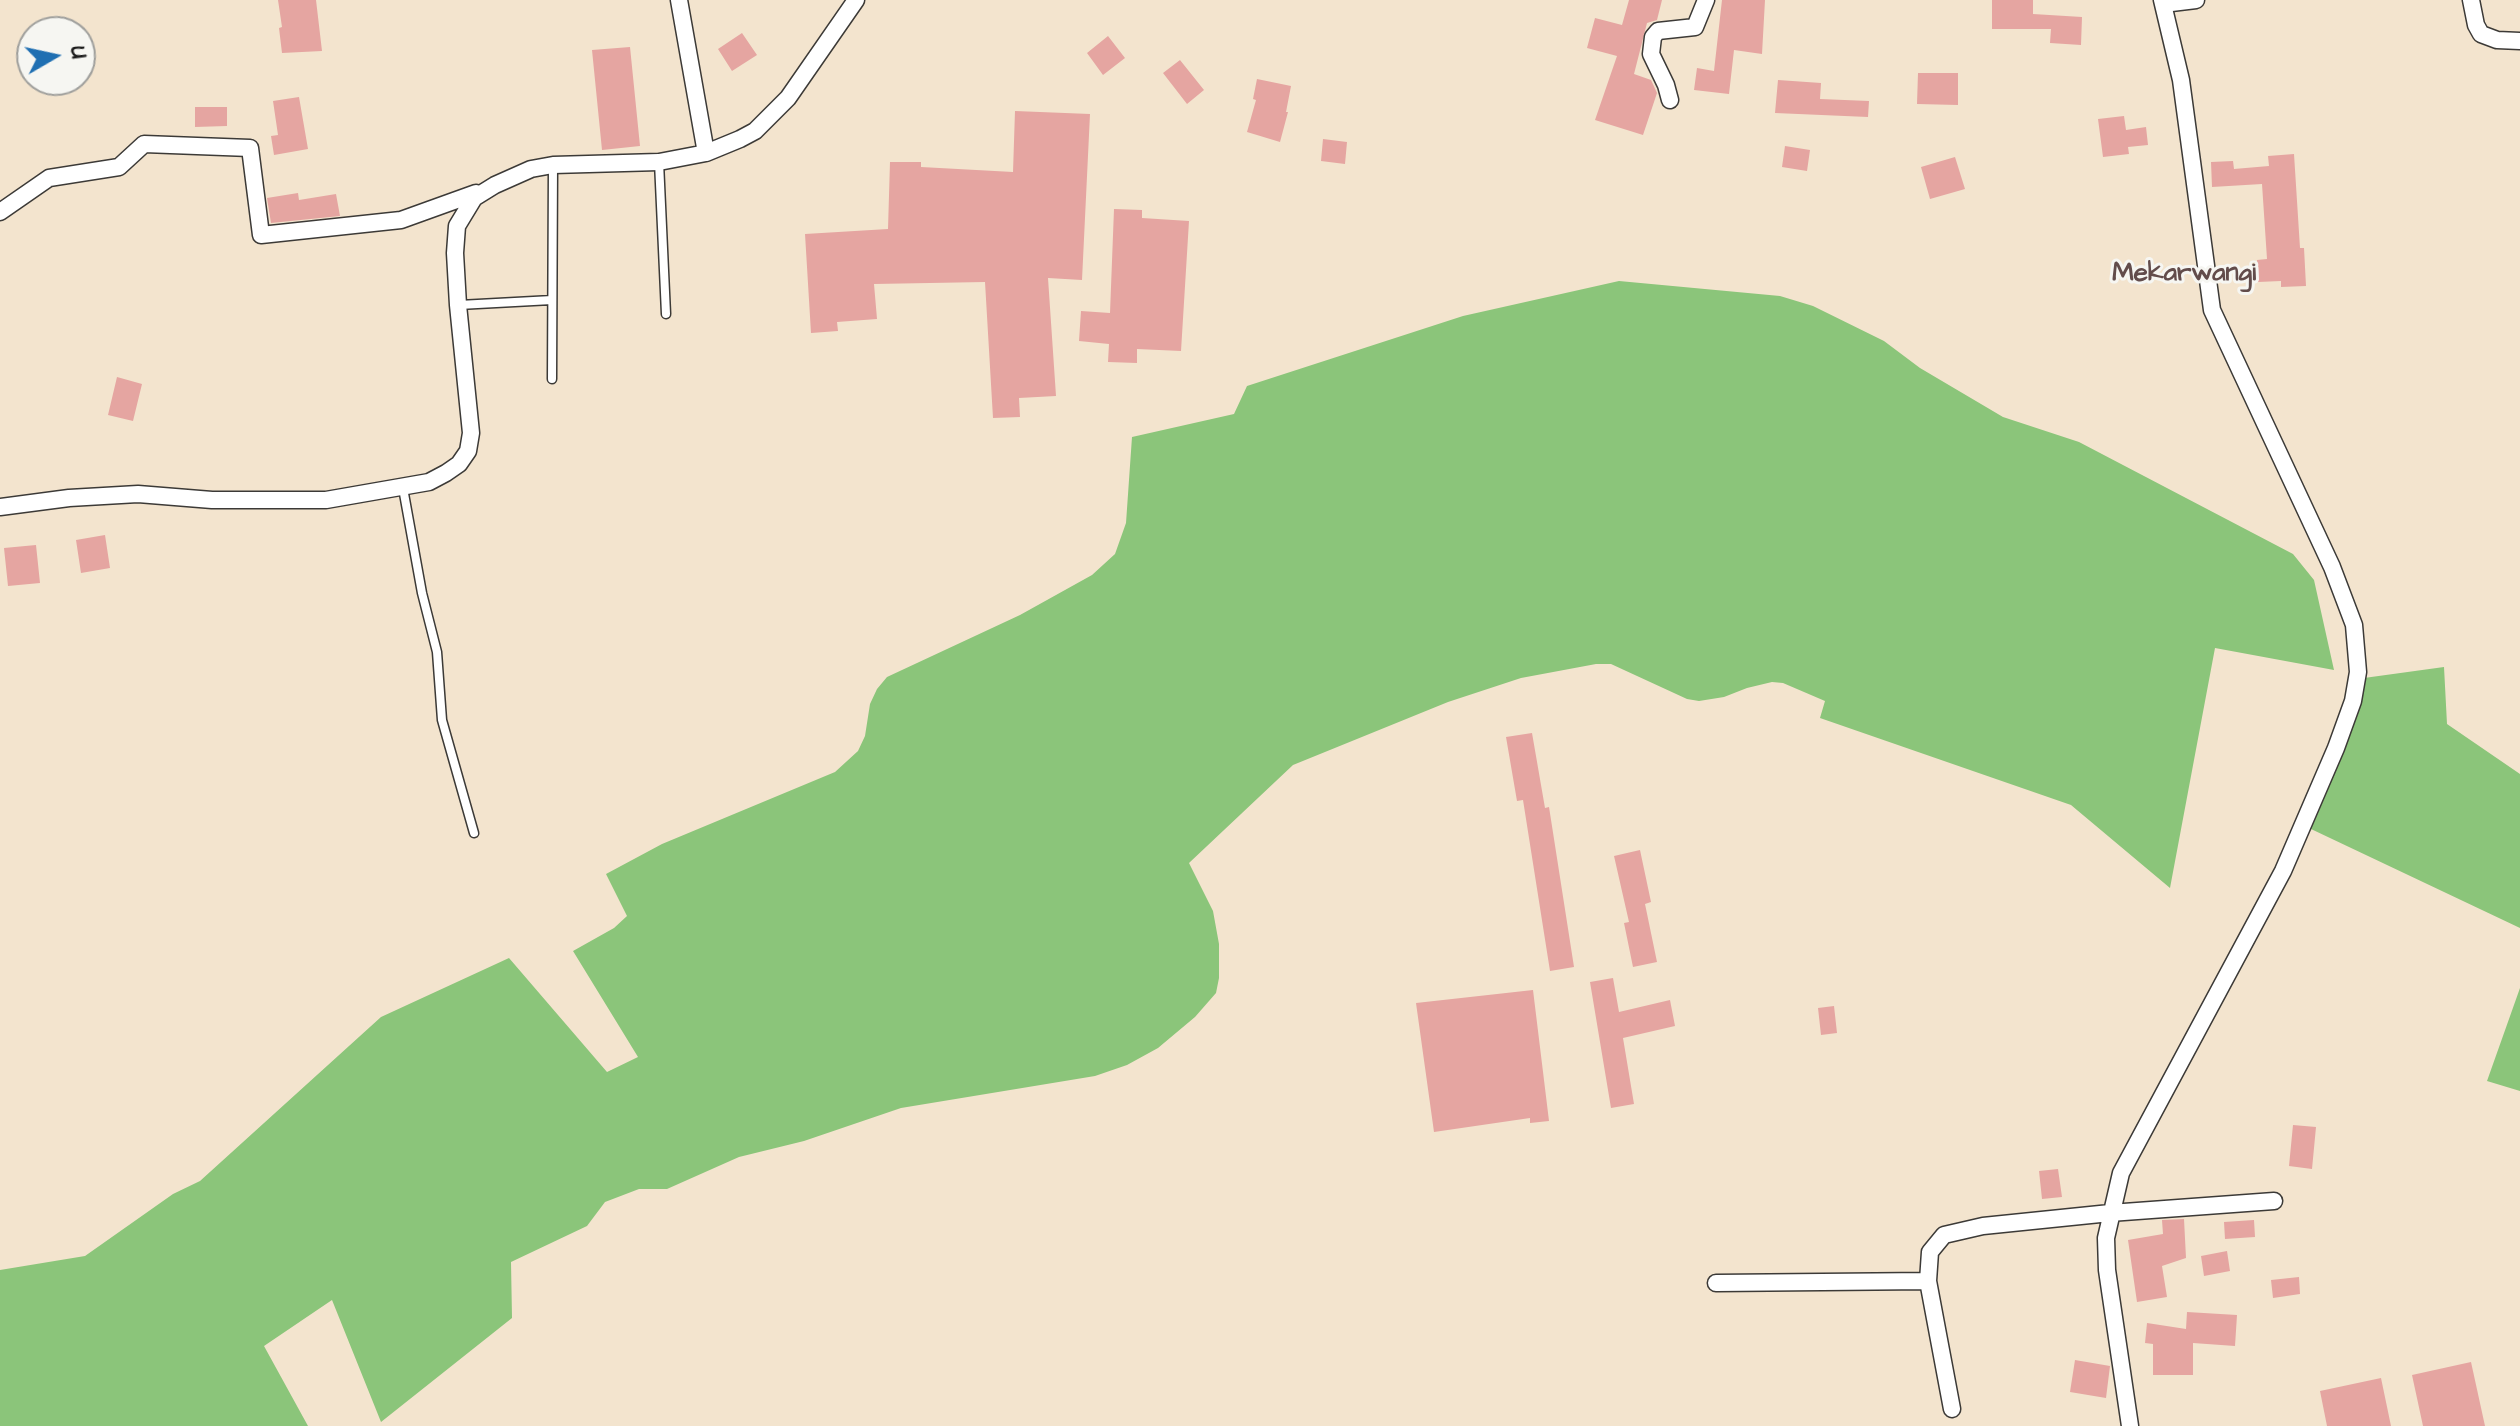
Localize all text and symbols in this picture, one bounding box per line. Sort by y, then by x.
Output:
north arrow [16,16,96,96]
text: U [62,44,94,61]
district label: Mekarwangi [2112,259,2256,291]

